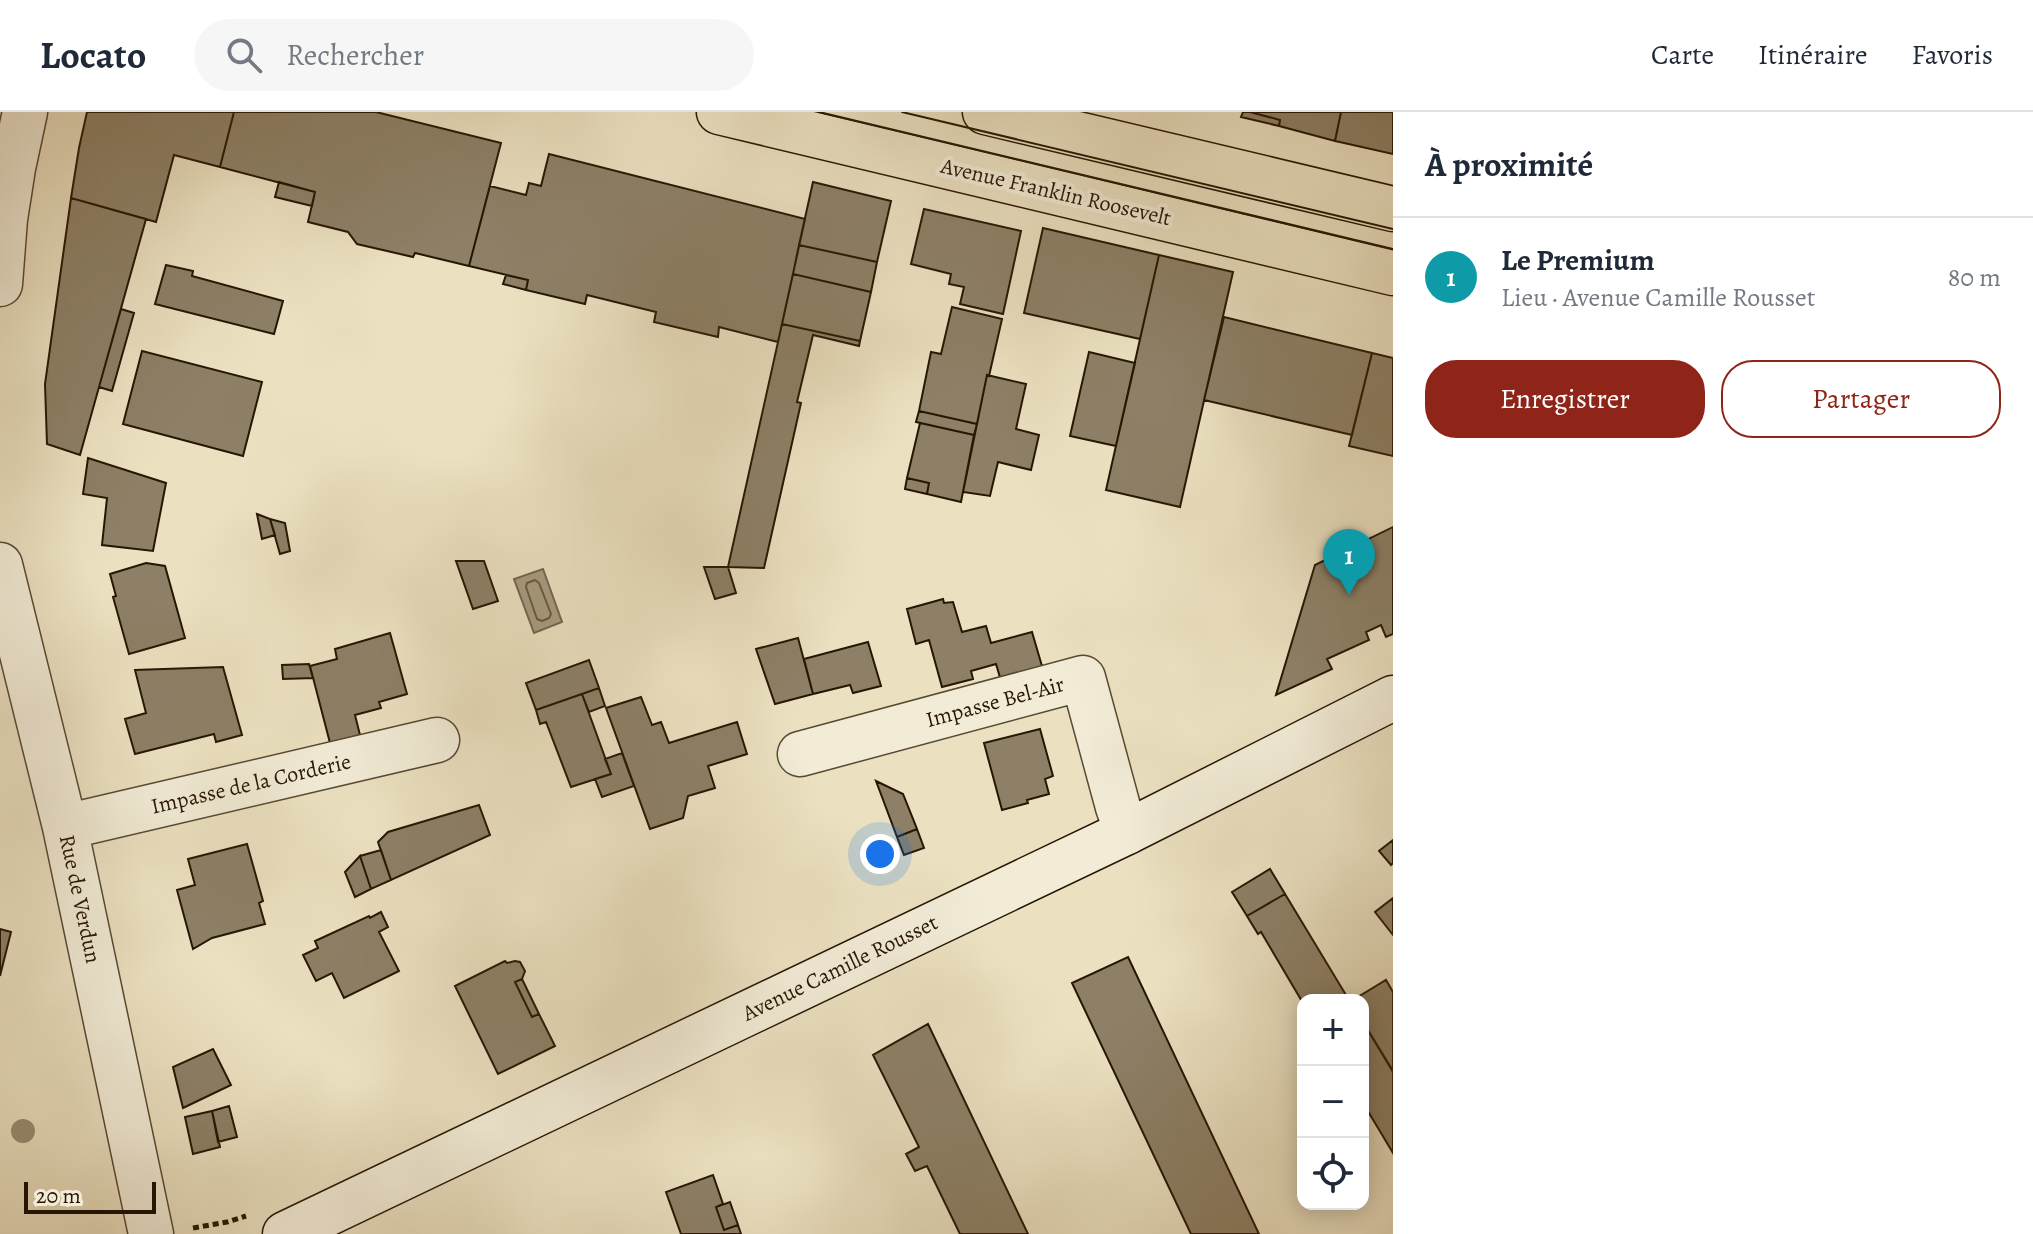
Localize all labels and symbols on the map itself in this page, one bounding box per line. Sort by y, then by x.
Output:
street label: Avenue Franklin Roosevelt [937,151,1174,233]
pin: 1 [1323,529,1375,595]
street label: Impasse Bel-Air [922,669,1068,735]
street label: Impasse de la Corderie [148,746,354,822]
street label: Rue de Verdun [52,832,108,966]
your location [860,834,900,874]
street label: Avenue Camille Rousset [736,908,943,1029]
scale bar [24,1178,156,1214]

